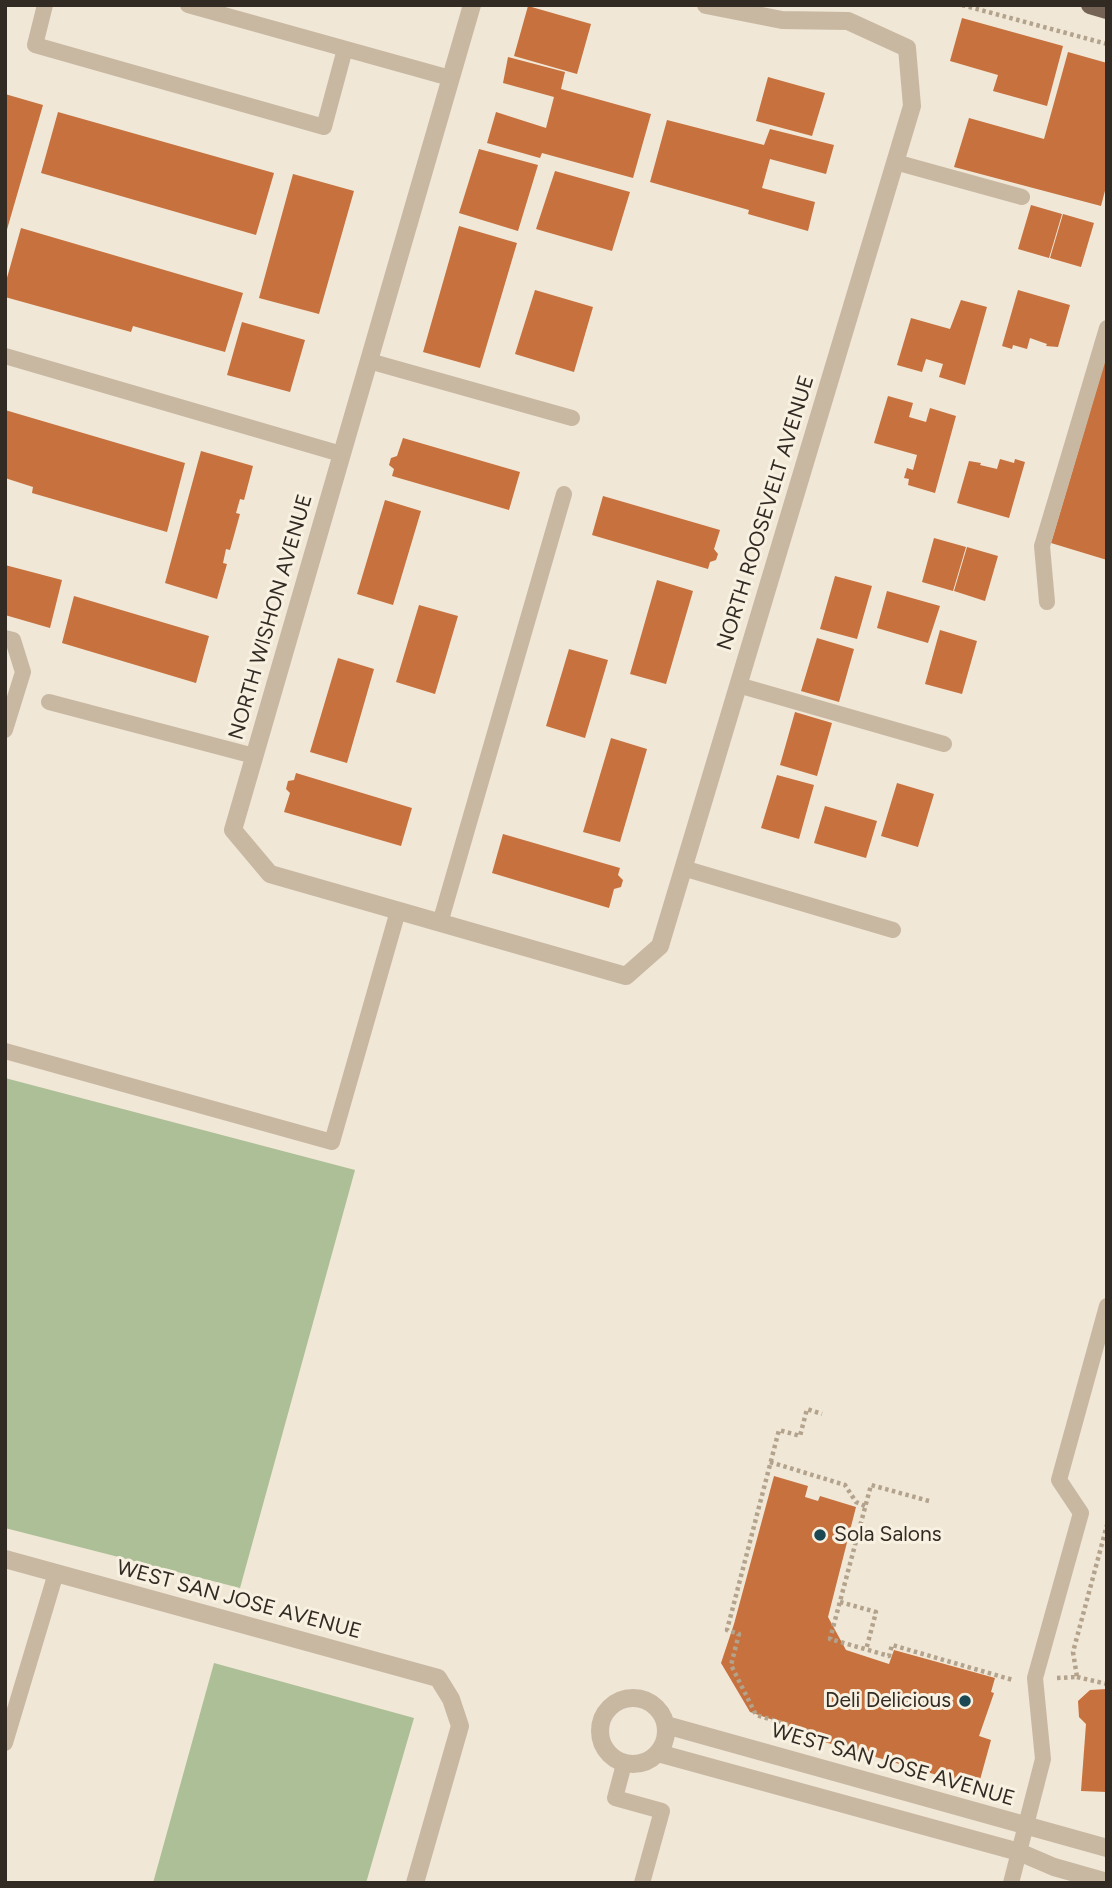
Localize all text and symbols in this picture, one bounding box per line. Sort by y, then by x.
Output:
street label: NORTH ROOSEVELT AVENUE [712,372,820,654]
street label: NORTH WISHON AVENUE [224,491,318,743]
place label: Sola Salons [834,1522,941,1548]
marker: Sola Salons [812,1527,828,1543]
street label: WEST SAN JOSE AVENUE [114,1555,364,1645]
place label: Deli Delicious [825,1688,951,1714]
marker: Deli Delicious [957,1693,973,1709]
street label: WEST SAN JOSE AVENUE [768,1718,1018,1812]

